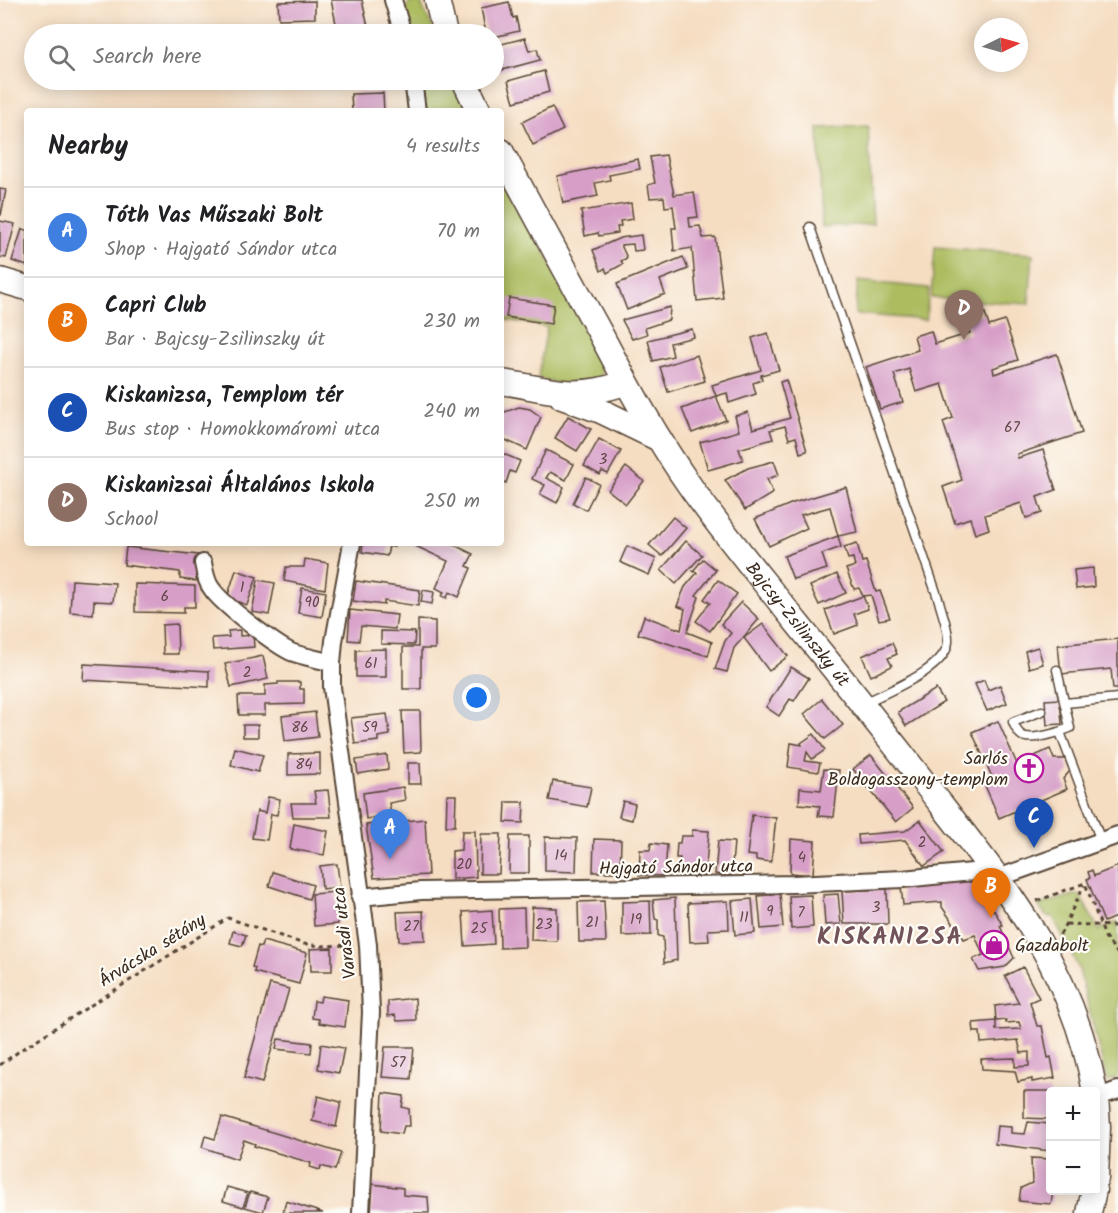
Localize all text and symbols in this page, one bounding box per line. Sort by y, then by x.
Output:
north arrow [974,18,1028,72]
search box [24,24,504,90]
text: Search here [93,40,201,75]
icon: search [45,41,78,74]
text: Nearby [48,126,128,168]
text: 4 results [406,131,480,163]
text: Tóth Vas Műszaki Bolt [105,199,323,234]
text: A [61,216,74,248]
text: 70 m [437,216,480,248]
text: Shop · Hajgató Sándor utca [105,234,337,266]
text: Capri Club [105,289,206,324]
pin: D [944,290,984,340]
text: B [61,306,74,338]
text: 230 m [423,306,480,338]
text: Bar · Bajcsy-Zsilinszky út [105,324,325,356]
text: Kiskanizsa, Templom tér [105,379,343,414]
text: C [61,396,74,428]
text: 240 m [423,396,480,428]
text: Bus stop · Homokkomáromi utca [105,414,380,446]
house number: 67 [1004,416,1021,440]
house number: 3 [599,448,608,472]
text: Kiskanizsai Általános Iskola [105,469,375,504]
text: D [61,486,74,518]
text: 250 m [424,486,480,518]
text: School [105,504,158,536]
street label: Bajcsy-Zsilinszky út [737,556,857,695]
house number: 1 [240,576,245,600]
house number: 6 [161,585,169,609]
house number: 90 [305,591,320,615]
house number: 61 [364,652,378,676]
house number: 2 [243,661,251,685]
your location [462,683,491,712]
house number: 86 [291,716,309,740]
house number: 59 [362,716,378,740]
place label: Sarlós Boldogasszony-templom [827,745,1008,795]
church icon: Sarlós Boldogasszony-templom [1013,752,1045,784]
house number: 84 [295,753,313,777]
pin: C [1014,798,1054,848]
pin: A [370,810,410,859]
house number: 2 [918,831,926,855]
house number: 14 [555,844,567,868]
house number: 4 [798,846,806,870]
house number: 20 [456,853,473,877]
street label: Hajgató Sándor utca [599,853,753,884]
pin: B [972,868,1010,918]
street label: Varasdi utca [325,885,366,981]
house number: 3 [872,896,881,920]
house number: 9 [766,900,774,924]
house number: 7 [798,901,806,925]
street label: Árvácska sétány [93,906,213,996]
house number: 11 [739,906,749,930]
house number: 19 [630,908,643,932]
house number: 21 [585,911,599,935]
house number: 23 [535,913,553,937]
house number: 27 [403,915,420,939]
house number: 25 [471,917,488,941]
district label: KISKANIZSA [817,918,963,957]
shop icon: Gazdabolt [978,929,1010,961]
place label: Gazdabolt [1015,932,1090,961]
house number: 57 [391,1051,407,1075]
map controls [1046,1087,1100,1195]
button: + [1046,1087,1100,1141]
button: − [1046,1141,1100,1195]

